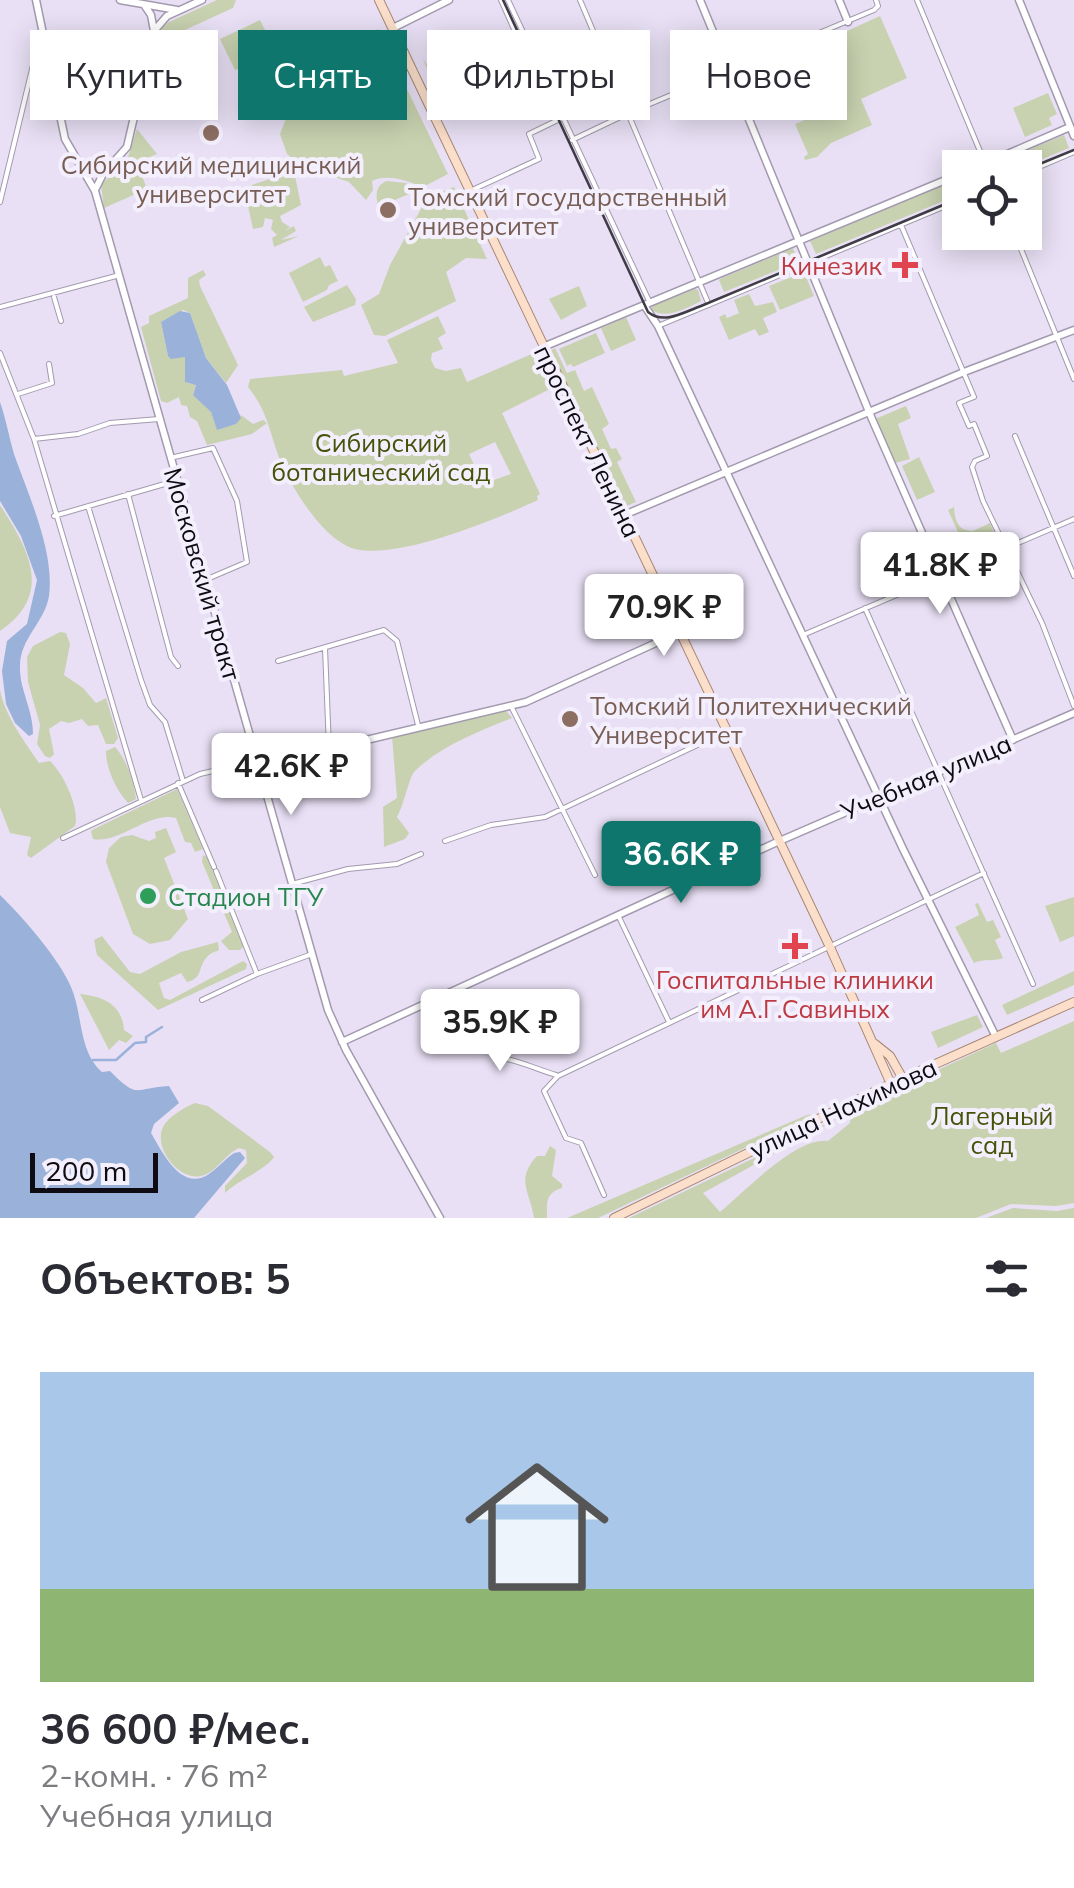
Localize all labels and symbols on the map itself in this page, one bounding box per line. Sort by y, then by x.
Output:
marker: Сибирский медицинский университет [200,122,222,144]
place label: Сибирский медицинский университет [61,149,361,209]
place label: Томский государственный университет [408,181,727,241]
marker: Томский государственный университет [377,199,399,221]
place label: Кинезик [781,250,883,281]
marker: Кинезик [892,252,918,278]
street label: проспект Ленина [528,340,648,542]
park label: Сибирский ботанический сад [272,427,490,487]
street label: Московский тракт [158,464,248,684]
pin: 41.8K ₽ [848,532,1032,617]
pin: 70.9K ₽ [572,574,756,659]
place label: Томский Политехнический Университет [589,690,912,750]
marker: Томский Политехнический Университет [559,708,581,730]
street label: Учебная улица [835,727,1016,827]
pin: 42.6K ₽ [199,733,383,818]
pin: 36.6K ₽ [589,821,773,906]
place label: Стадион ТГУ [168,881,324,912]
marker: Стадион ТГУ [137,885,159,907]
marker: Госпитальные клиники им А.Г.Савиных [782,933,808,959]
place label: Госпитальные клиники им А.Г.Савиных [656,964,934,1024]
pin: 35.9K ₽ [408,989,592,1074]
street label: улица Нахимова [745,1051,941,1165]
park label: Лагерный сад [931,1100,1053,1160]
scale bar [30,1148,158,1192]

